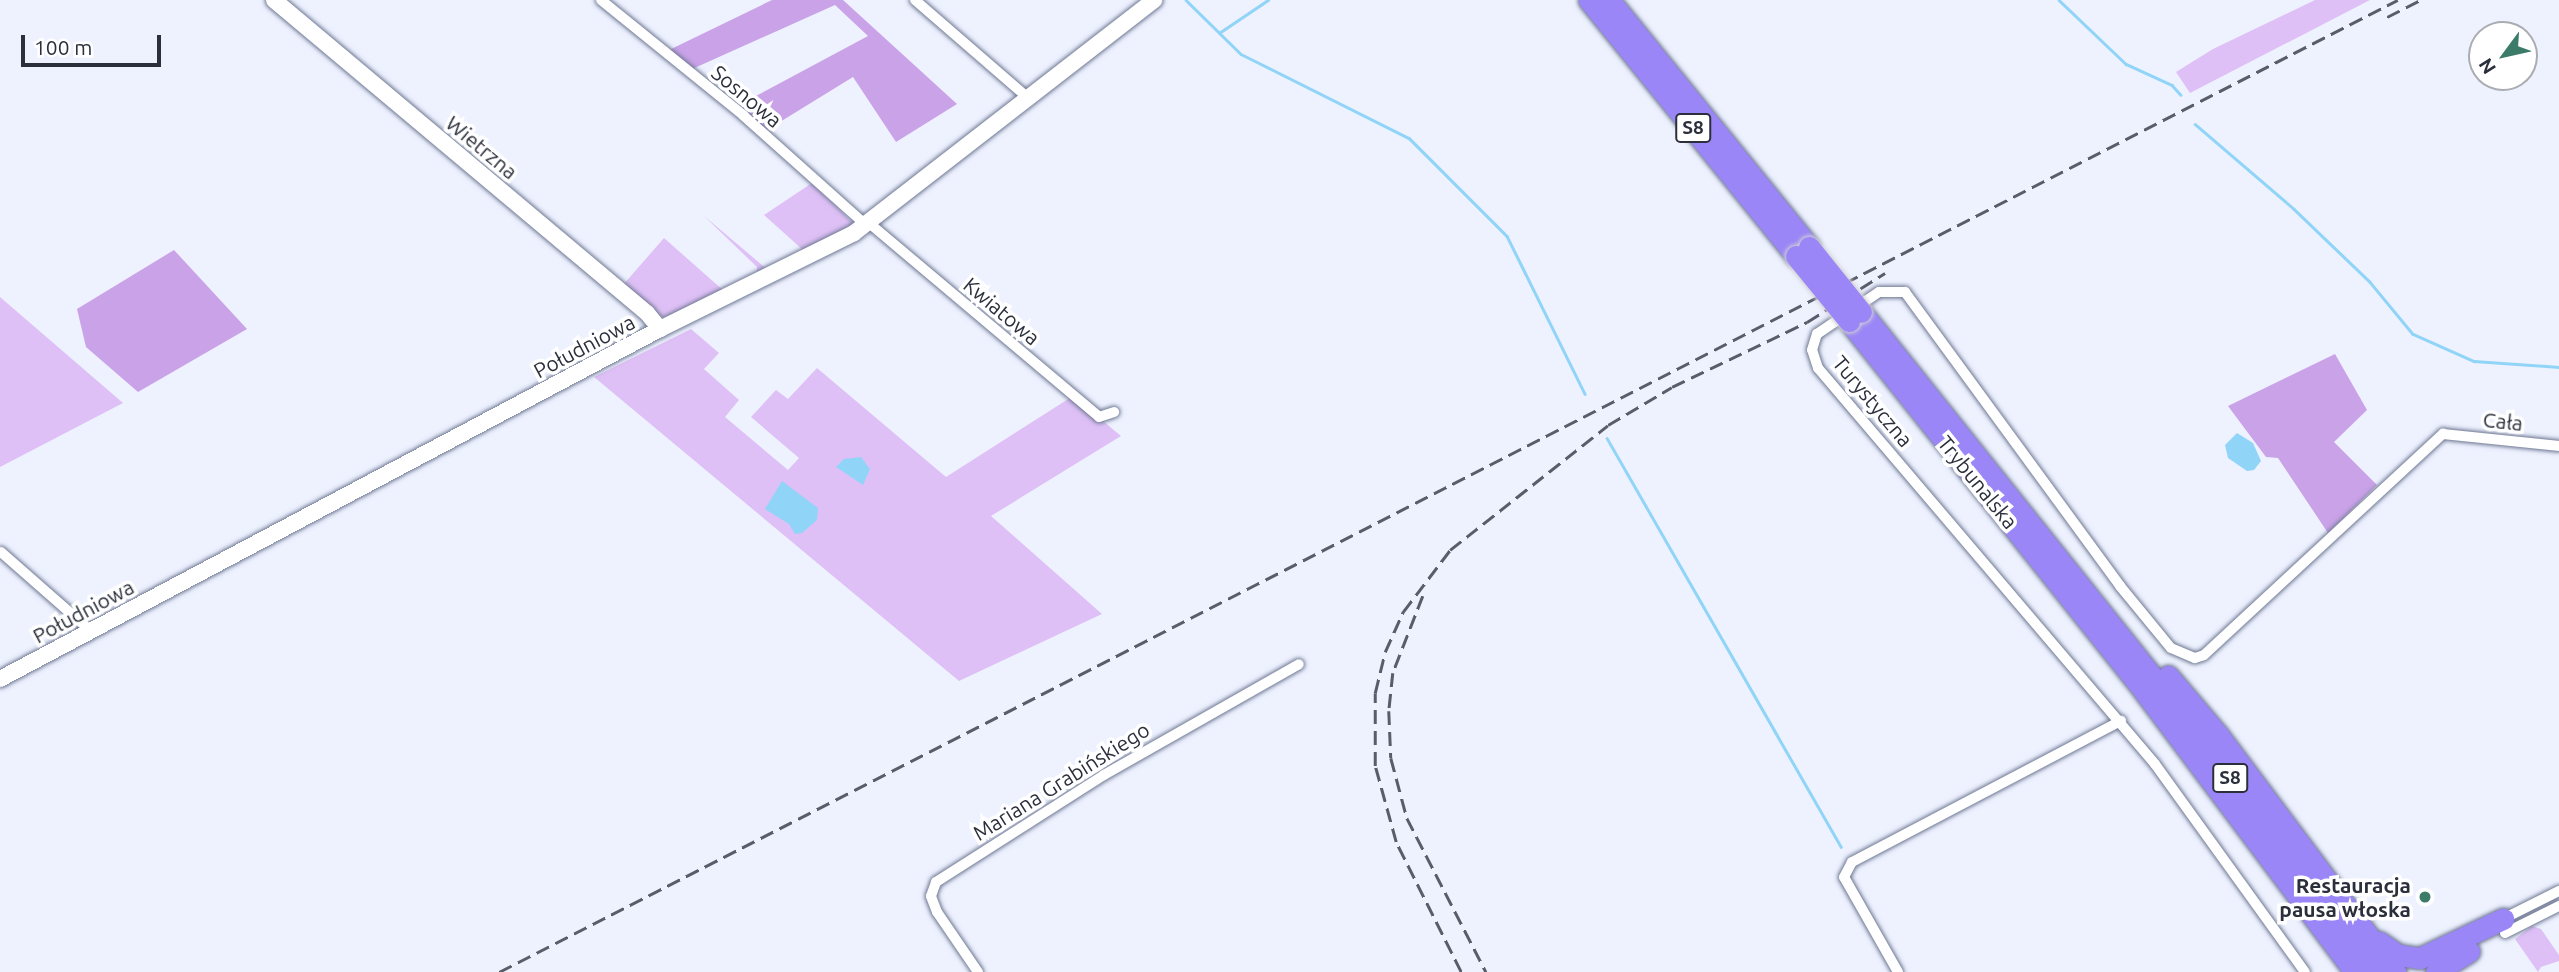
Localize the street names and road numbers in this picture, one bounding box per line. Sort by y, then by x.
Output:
street label: Sosnowa [707,59,787,133]
street label: Wietrzna [441,110,523,184]
road number: S8 [1674,112,1712,144]
street label: Kwiatowa [959,272,1045,350]
street label: Południowa [529,309,639,383]
street label: Turystyczna [1828,350,1918,452]
street label: Cała [2482,406,2524,436]
street label: Trybunalska [1933,430,2023,534]
street label: Południowa [28,574,138,648]
street label: Mariana Grabińskiego [968,716,1154,846]
road number: S8 [2211,762,2249,793]

